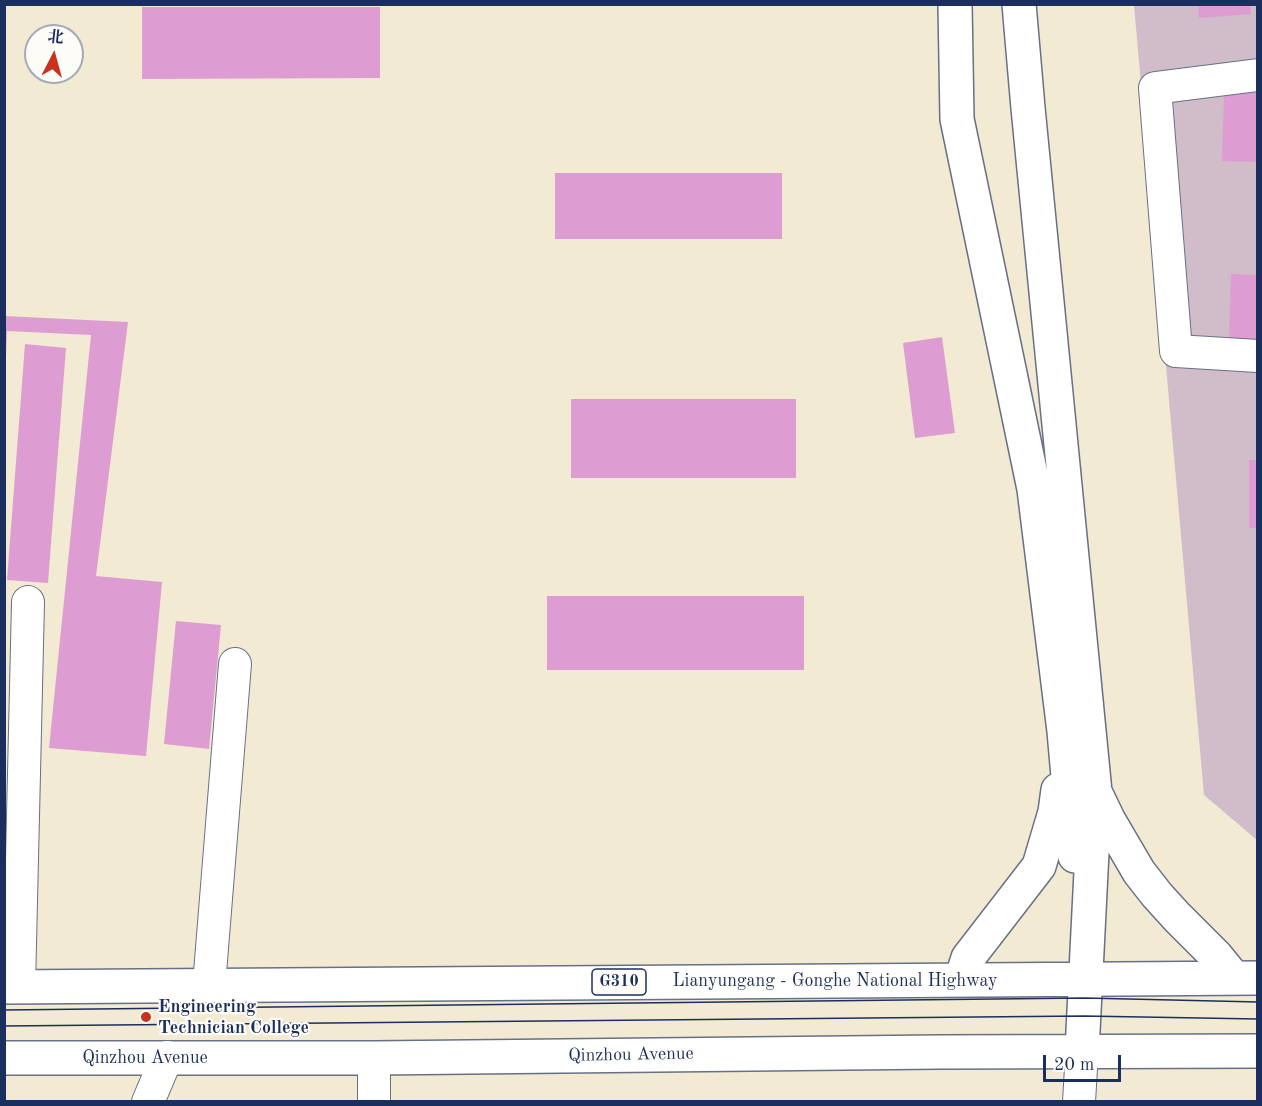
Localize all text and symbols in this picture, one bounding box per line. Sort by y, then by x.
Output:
north arrow [24,24,84,84]
text: 北 [47,29,64,47]
road number: G310 [592,969,646,995]
street label: Lianyungang - Gonghe National Highway [672,970,998,992]
place label: Engineering Technician College [158,996,309,1038]
marker: Engineering Technician College [139,1010,153,1024]
street label: Qinzhou Avenue [568,1043,694,1067]
scale bar [1046,1043,1124,1081]
street label: Qinzhou Avenue [82,1047,208,1069]
text: 20 m [1054,1056,1094,1074]

